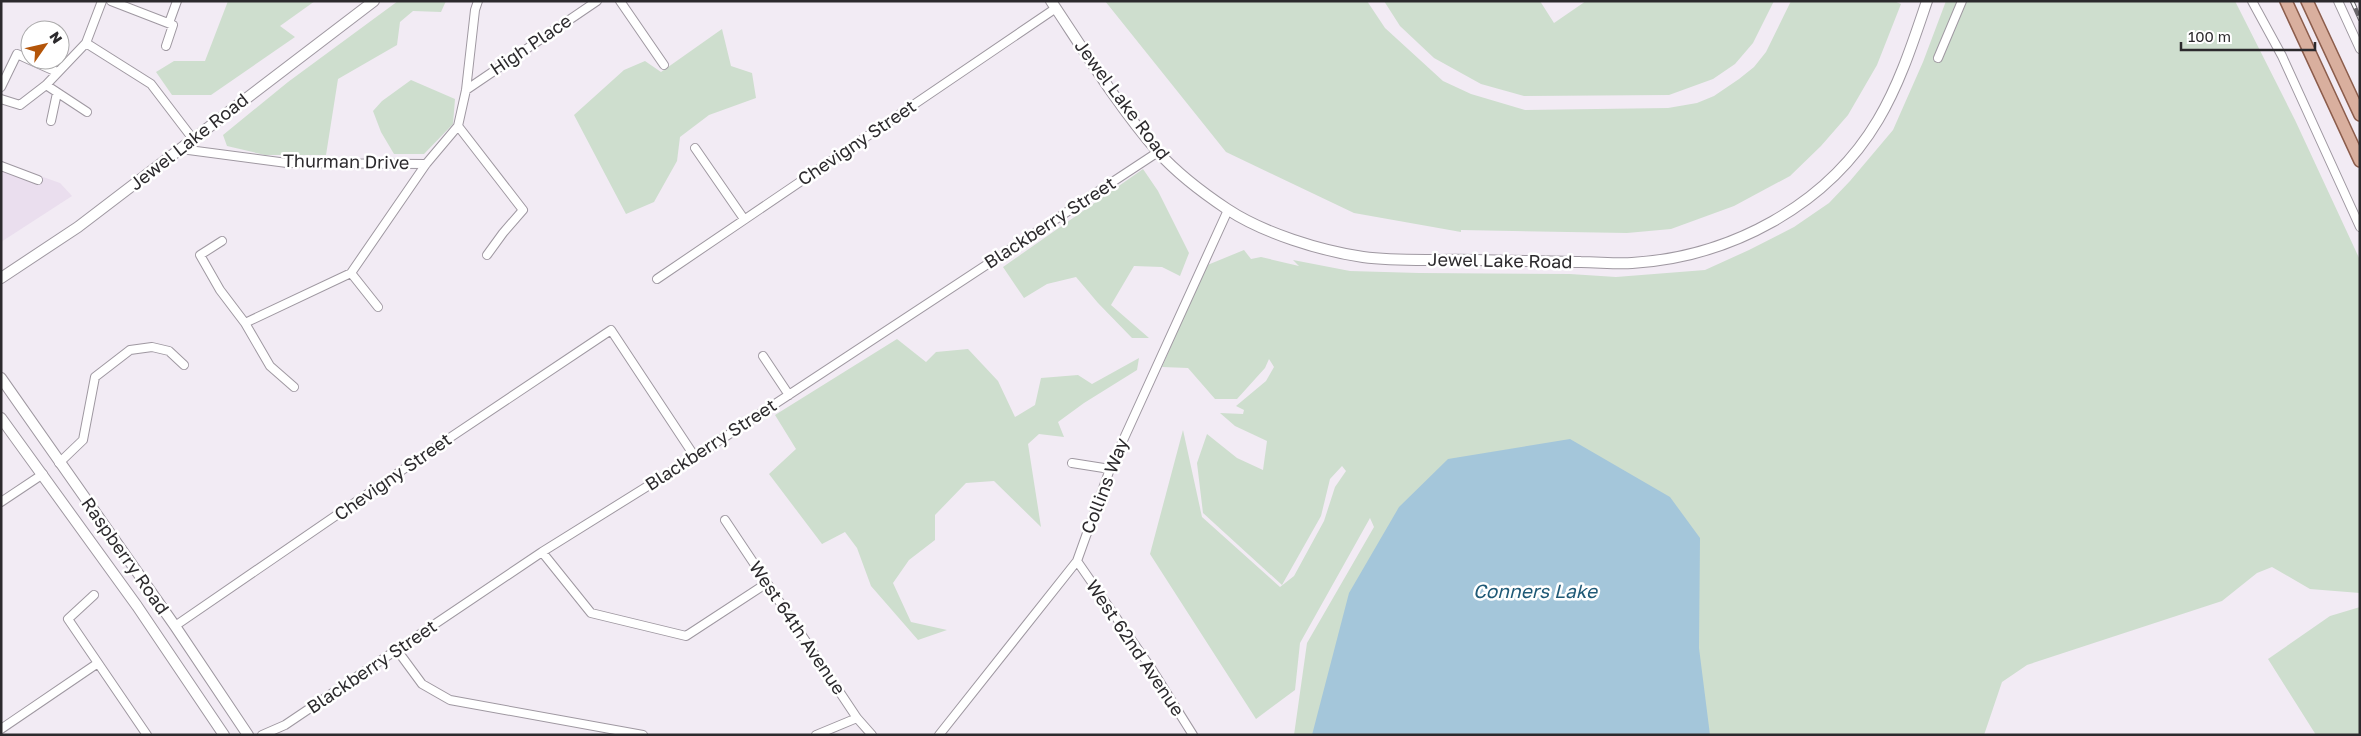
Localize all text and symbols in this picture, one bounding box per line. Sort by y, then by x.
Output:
street label: High Place [486,9,575,79]
north arrow [20,20,70,70]
scale bar [2181,20,2315,52]
text: 100 m [2188,27,2231,45]
text: N [46,28,66,47]
street label: Jewel Lake Road [1070,35,1175,164]
street label: Jewel Lake Road [125,88,252,194]
street label: Chevigny Street [793,94,920,190]
street label: Thurman Drive [283,149,409,173]
street label: Blackberry Street [980,172,1119,273]
street label: Jewel Lake Road [1427,248,1573,272]
street label: Blackberry Street [641,394,780,495]
street label: Chevigny Street [330,428,455,525]
street label: Collins Way [1076,435,1132,537]
street label: Raspberry Road [77,493,174,618]
street label: West 64th Avenue [745,556,851,698]
street label: West 62nd Avenue [1082,575,1190,720]
water label: Conners Lake [1473,579,1599,602]
street label: Blackberry Street [302,615,441,718]

